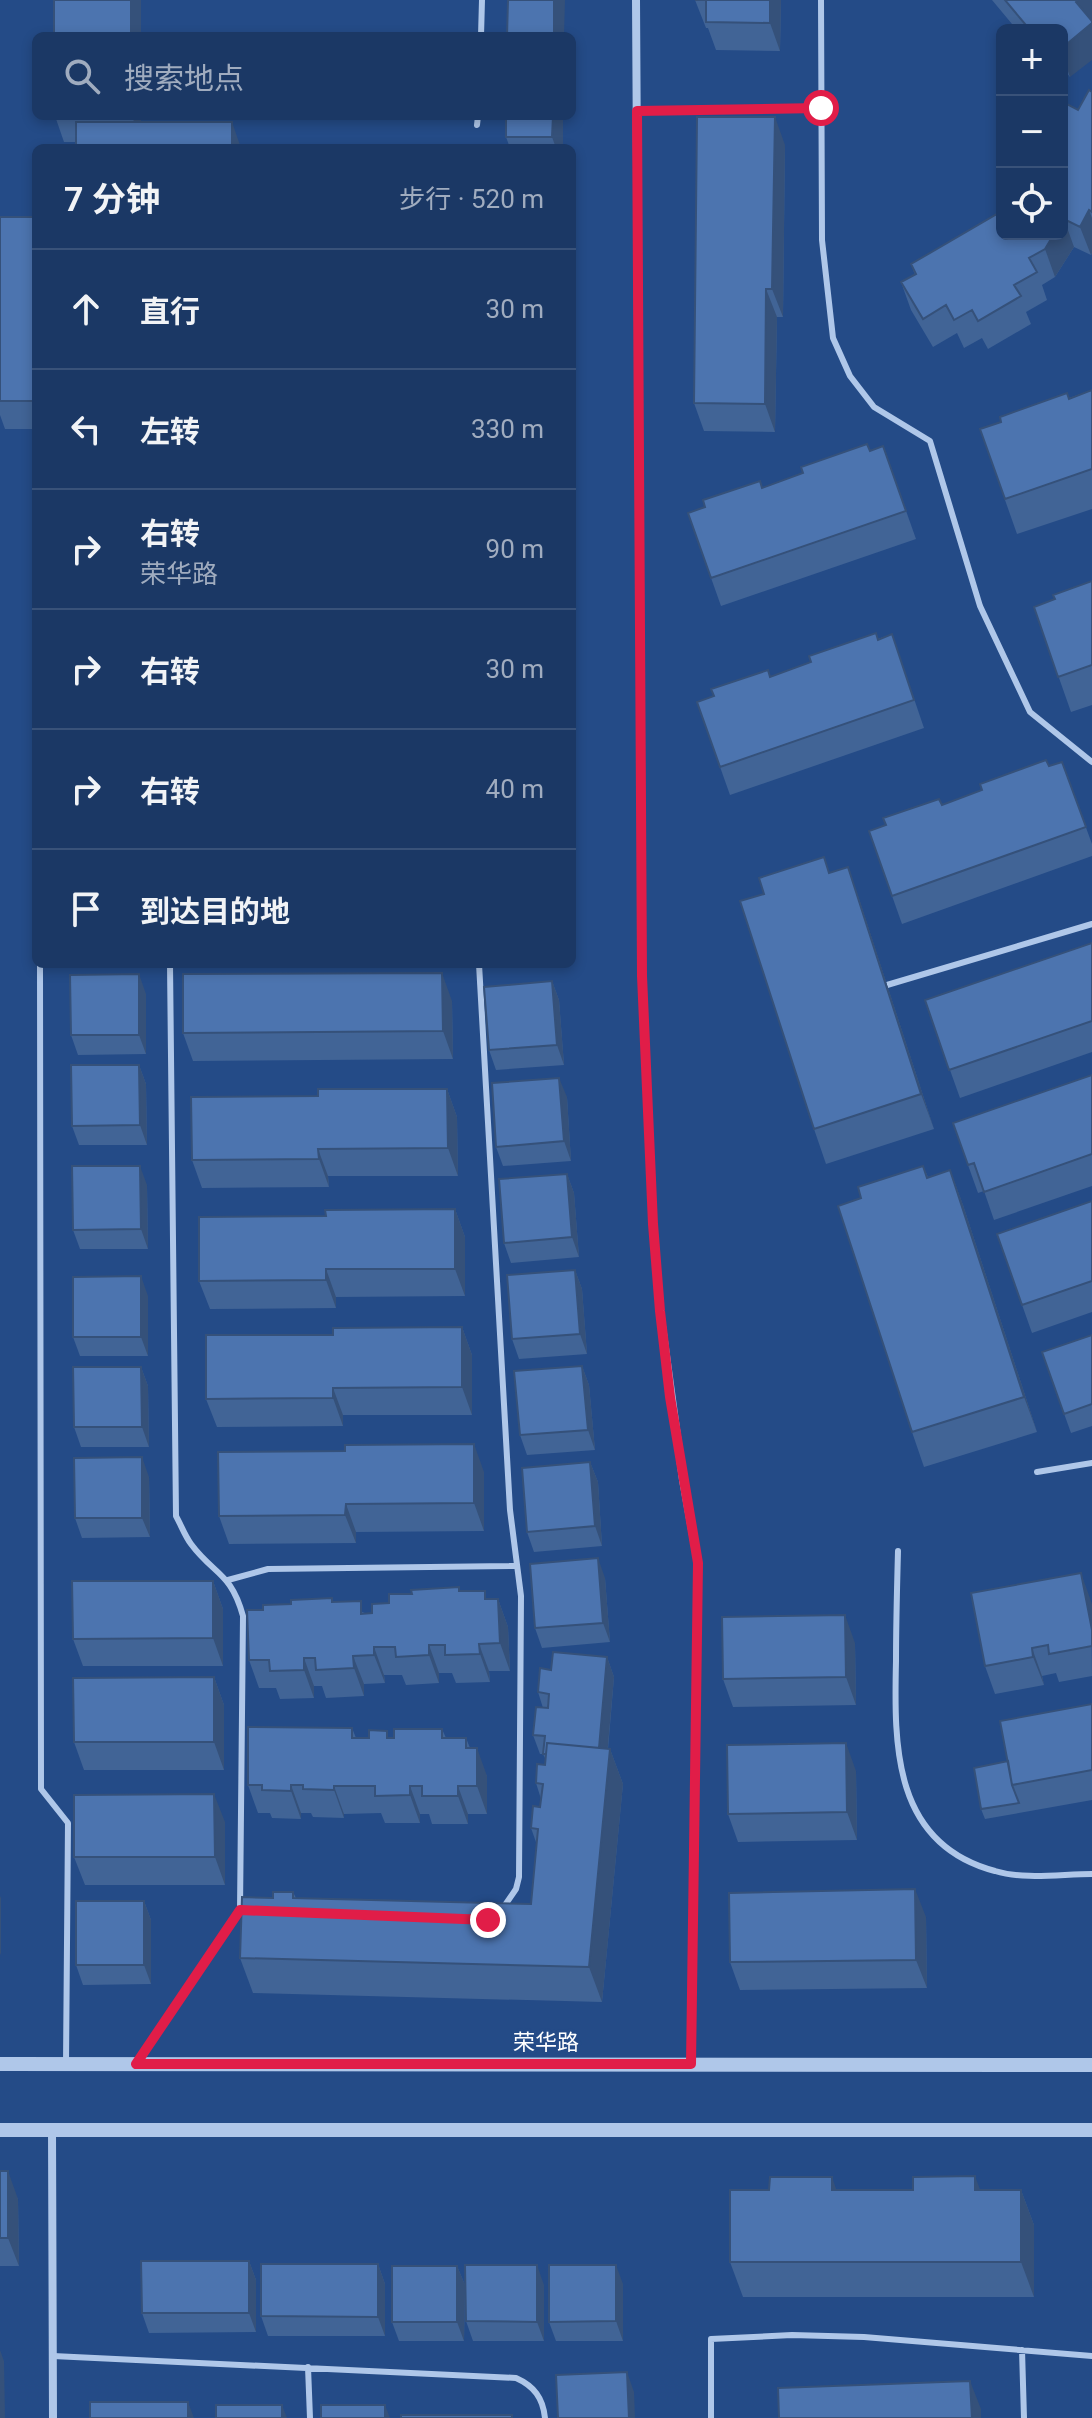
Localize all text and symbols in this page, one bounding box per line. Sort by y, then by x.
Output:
map controls [996,24,1068,240]
button: + [996,24,1068,96]
search box [32,32,576,120]
icon: search [60,54,104,98]
text: 搜索地点 [124,61,244,96]
route start [803,90,839,126]
button: − [996,96,1068,168]
button: locate [996,168,1068,240]
text: 7 分钟 [64,179,160,219]
text: 步行 · 520 m [399,184,544,214]
icon: ahead [64,287,108,331]
text: 直行 [140,294,200,329]
text: 30 m [486,294,544,324]
icon: left [64,407,108,451]
text: 左转 [140,414,200,449]
text: 330 m [471,414,544,444]
text: 右转 [140,516,200,551]
icon: right [64,527,108,571]
text: 90 m [486,534,544,564]
text: 荣华路 [140,559,218,589]
icon: right [64,647,108,691]
text: 右转 [140,654,200,689]
text: 30 m [486,654,544,684]
icon: right [64,767,108,811]
text: 右转 [140,774,200,809]
text: 40 m [486,774,544,804]
icon: arrive [64,887,108,931]
text: 到达目的地 [140,894,290,929]
route end [470,1902,506,1938]
street label: 荣华路 [513,2030,579,2055]

